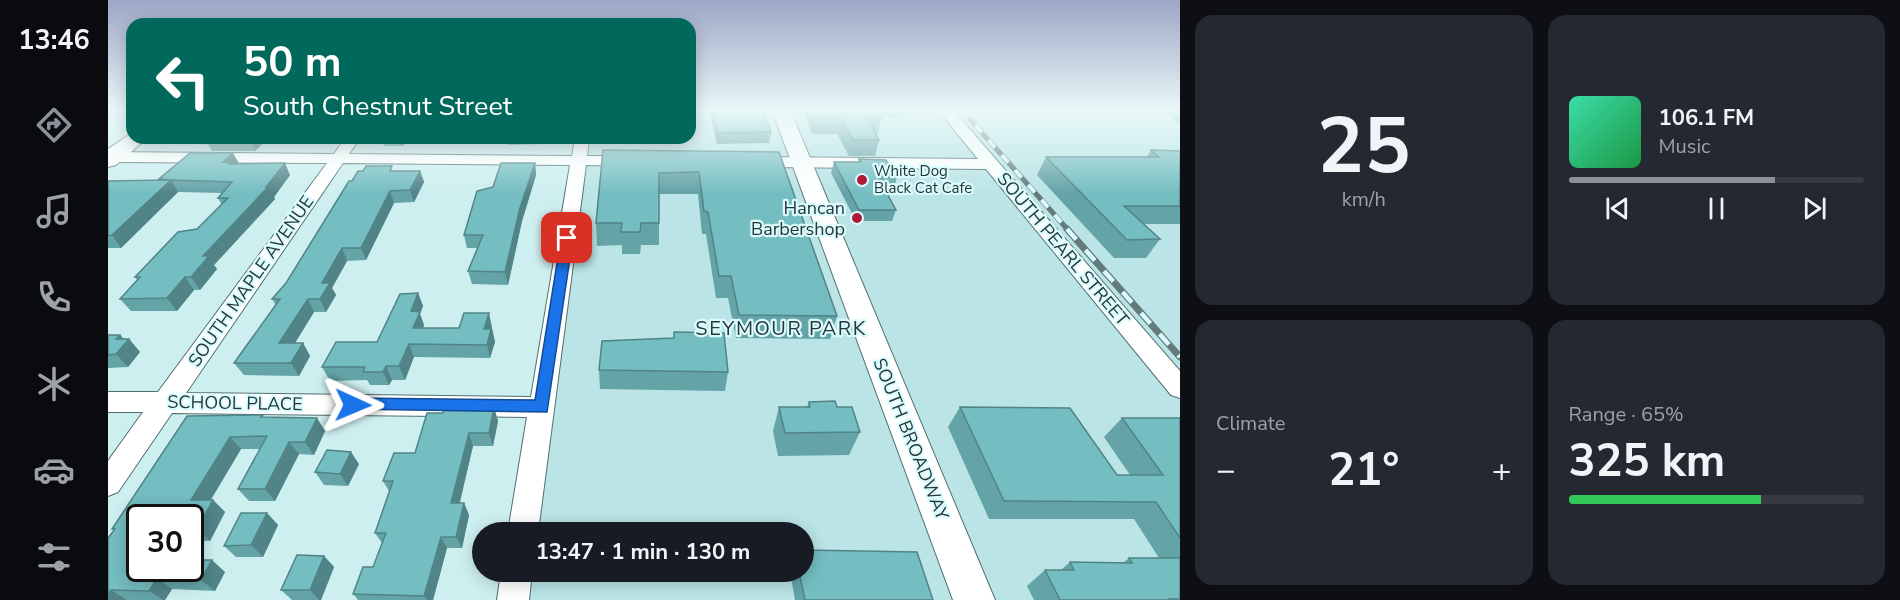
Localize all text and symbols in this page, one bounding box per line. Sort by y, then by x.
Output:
text: 13:46 [18,22,90,59]
text: 50 m [243,34,342,91]
icon: left [144,42,222,120]
text: South Chestnut Street [243,88,512,125]
text: 25 [1317,93,1411,200]
text: 106.1 FM [1659,103,1754,133]
icon: directions [33,104,75,146]
text: Music [1659,133,1710,160]
place label: White Dog Black Cat Cafe [874,161,972,198]
street label: SOUTH PEARL STREET [992,167,1135,331]
marker: White Dog Black Cat Cafe [855,173,869,187]
text: km/h [1342,186,1386,213]
icon: music [33,190,75,232]
street label: SOUTH MAPLE AVENUE [183,191,319,371]
icon: previous [1601,192,1634,225]
icon: pause [1700,192,1733,225]
icon: next [1798,192,1831,225]
place label: Hancan Barbershop [751,196,845,241]
marker: Hancan Barbershop [850,211,864,225]
pin [541,212,592,263]
icon: arrive [550,221,583,254]
icon: phone [33,276,75,318]
district label: SEYMOUR PARK [695,315,867,342]
street label: SOUTH BROADWAY [868,355,955,524]
icon: climate [33,363,75,405]
position arrow [321,373,385,437]
street label: SCHOOL PLACE [167,390,303,416]
text: Range · 65% [1569,401,1684,428]
text: Climate [1216,410,1285,437]
text: 325 km [1569,431,1725,492]
text: 21° [1328,440,1399,501]
text: − [1216,448,1236,493]
text: + [1492,448,1512,493]
icon: car [33,449,75,491]
speed limit sign: 30 [126,504,204,582]
icon: filters [33,536,75,578]
text: 13:47 · 1 min · 130 m [536,537,750,567]

